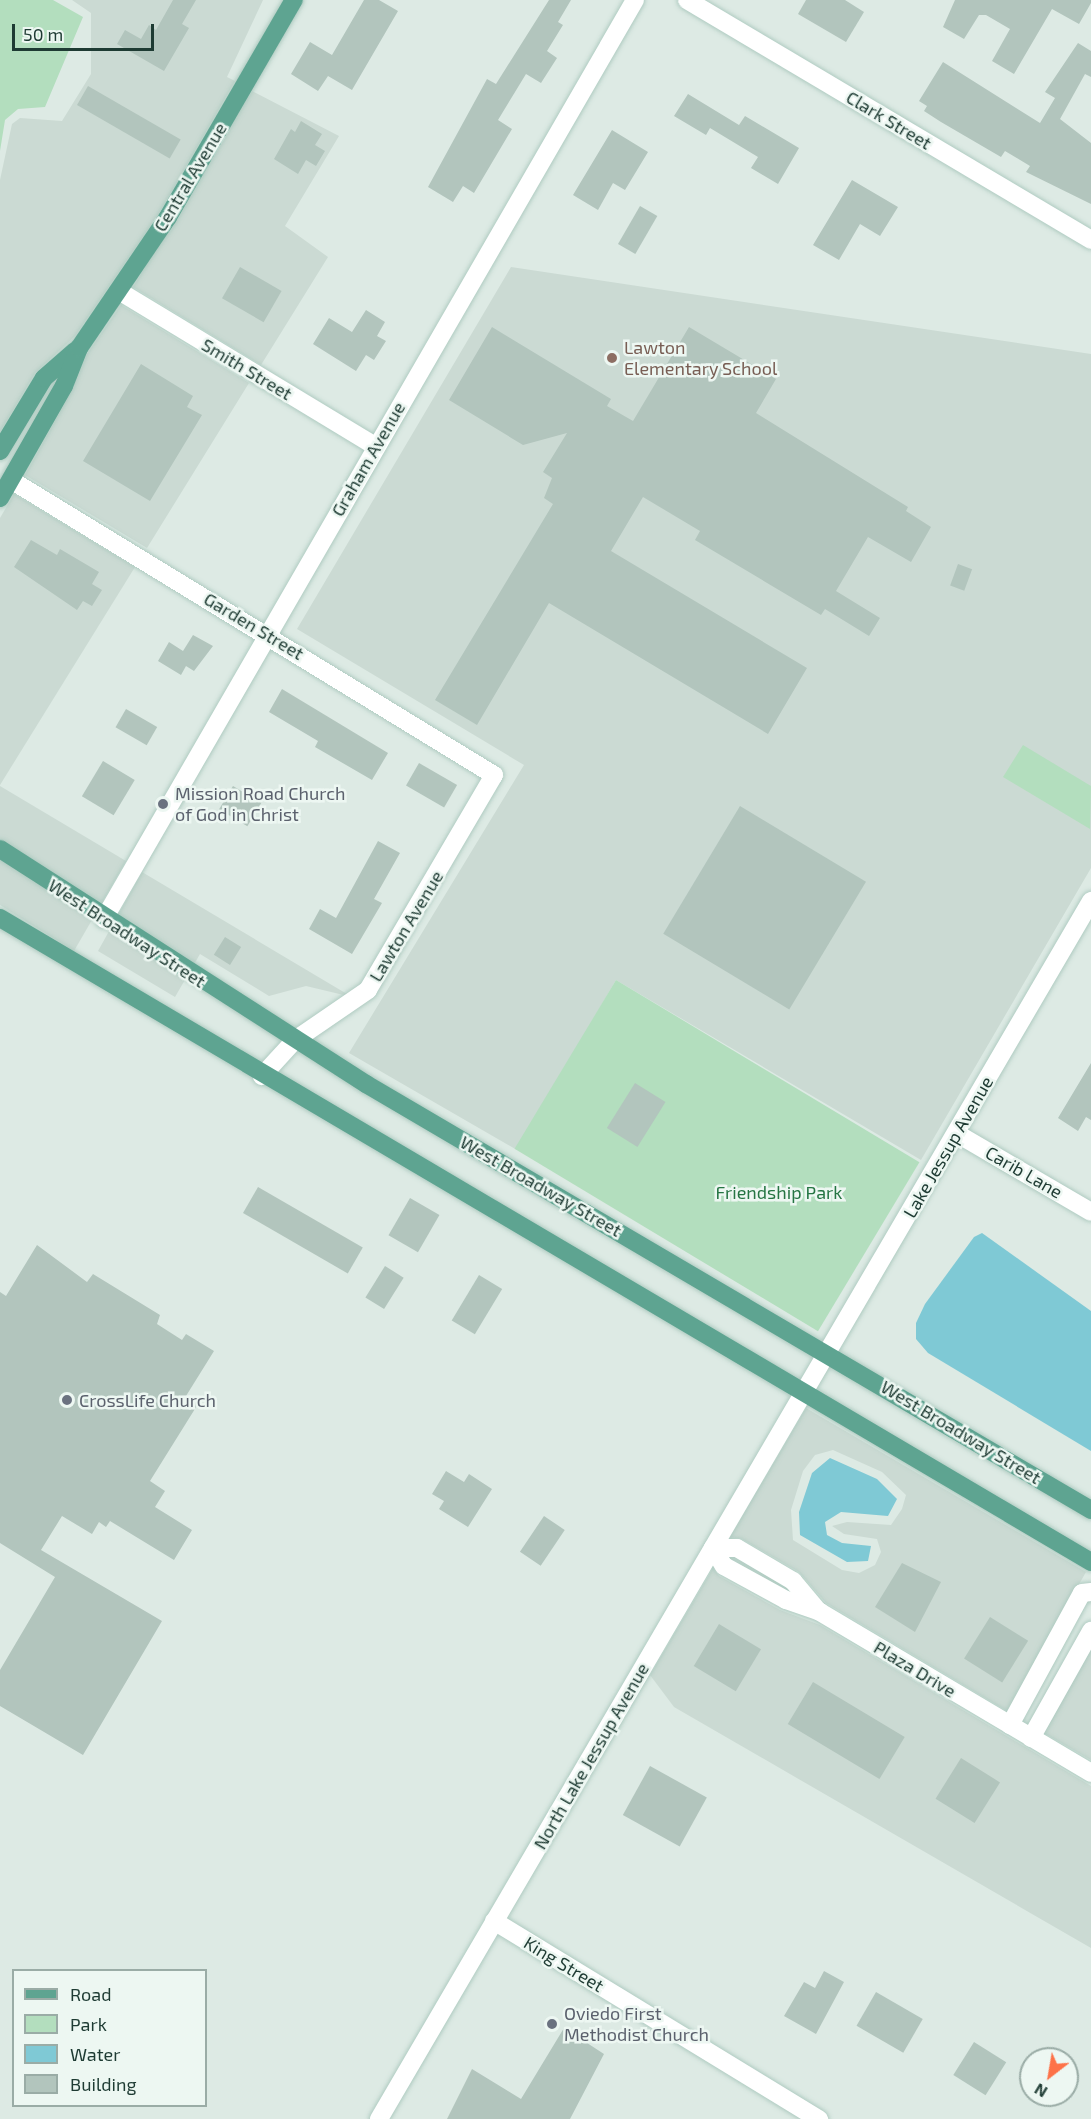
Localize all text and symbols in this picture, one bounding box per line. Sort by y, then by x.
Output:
scale bar [15,12,158,50]
text: 50 m [23,23,63,45]
street label: Clark Street [842,86,936,154]
street label: Central Avenue [149,118,231,236]
street label: Smith Street [198,334,296,404]
place label: Lawton Elementary School [624,337,778,380]
marker: Lawton Elementary School [605,351,619,365]
street label: Graham Avenue [326,398,410,520]
street label: Garden Street [200,588,308,664]
place label: Mission Road Church of God in Christ [175,783,345,826]
marker: Mission Road Church of God in Christ [156,797,170,811]
street label: Lawton Avenue [364,867,448,985]
street label: West Broadway Street [44,874,210,992]
street label: Lake Jessup Avenue [898,1072,998,1222]
street label: West Broadway Street [456,1131,626,1241]
street label: Carib Lane [982,1141,1066,1203]
park label: Friendship Park [716,1181,842,1203]
street label: West Broadway Street [877,1376,1045,1488]
place label: CrossLife Church [79,1389,216,1411]
marker: CrossLife Church [60,1393,74,1407]
street label: Plaza Drive [870,1636,960,1702]
street label: North Lake Jessup Avenue [529,1659,653,1853]
street label: King Street [520,1932,608,1996]
legend [12,1969,207,2107]
text: Road [70,1983,111,2005]
place label: Oviedo First Methodist Church [564,2003,709,2046]
text: Park [70,2013,107,2035]
marker: Oviedo First Methodist Church [545,2017,559,2031]
text: Water [70,2043,120,2065]
north arrow [1019,2047,1079,2107]
text: Building [70,2073,137,2095]
text: N [1031,2080,1050,2102]

